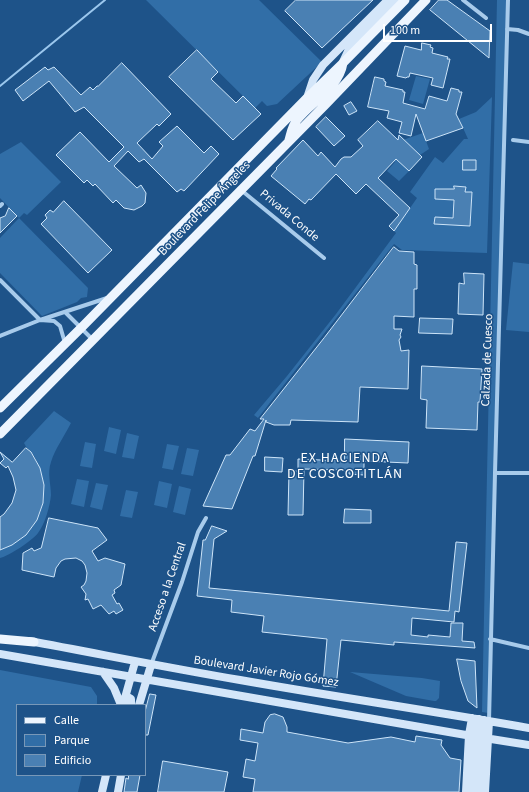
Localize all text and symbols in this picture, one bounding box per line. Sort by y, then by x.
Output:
scale bar [385,16,494,42]
text: 100 m [390,22,420,39]
street label: Boulevard Felipe Ángeles [156,159,254,259]
street label: Privada Conde [256,187,322,245]
street label: Calzada de Cuesco [479,313,497,407]
district label: EX HACIENDA DE COSCOTITLÁN [287,451,403,484]
street label: Acceso a la Central [146,541,190,633]
street label: Boulevard Javier Rojo Gómez [193,653,339,691]
legend [16,704,146,776]
text: Calle [54,712,79,729]
text: Parque [54,732,90,749]
text: Edificio [54,752,91,769]

